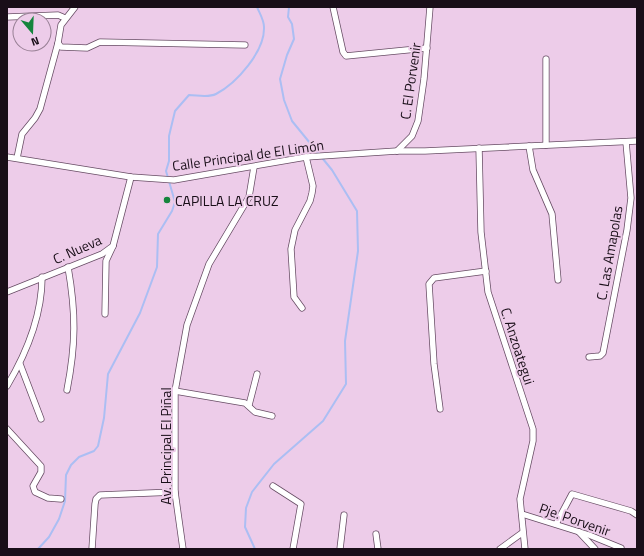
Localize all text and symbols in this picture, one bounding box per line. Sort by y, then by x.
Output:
north arrow [12,12,52,52]
text: N [29,33,41,50]
street label: C. El Porvenir [394,41,426,121]
street label: Calle Principal de El Limón [171,134,325,176]
place label: CAPILLA LA CRUZ [175,190,278,211]
marker: CAPILLA LA CRUZ [162,195,172,205]
street label: C. Las Amapolas [590,204,628,302]
street label: C. Nueva [49,229,105,269]
street label: C. Anzoategui [496,305,540,387]
street label: Av. Principal El Piñal [155,387,176,505]
street label: Pje. Porvenir [537,497,614,541]

